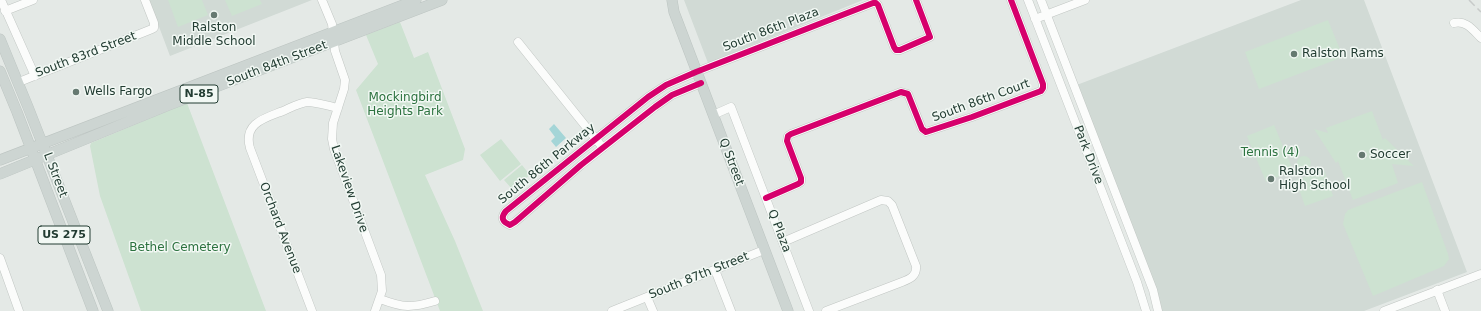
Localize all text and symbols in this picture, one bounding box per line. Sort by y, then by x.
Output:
street label: South 86th Plaza [721,5,821,55]
marker: Ralston Middle School [209,10,219,20]
place label: Ralston Middle School [172,21,256,49]
street label: South 83rd Street [34,29,138,81]
street label: South 84th Street [225,38,329,90]
place label: Ralston Rams [1302,47,1384,61]
marker: Ralston Rams [1289,49,1299,59]
street label: South 86th Court [930,77,1032,125]
place label: Wells Fargo [84,85,152,99]
road number: N-85 [180,85,218,103]
marker: Wells Fargo [71,87,81,97]
park label: Mockingbird Heights Park [367,91,443,119]
street label: South 86th Parkway [496,121,598,207]
street label: Park Drive [1070,124,1106,186]
street label: Q Street [715,136,747,188]
street label: Lakeview Drive [327,143,371,235]
park label: Tennis (4) [1241,146,1299,160]
place label: Soccer [1370,148,1410,162]
street label: L Street [40,150,70,200]
marker: Soccer [1357,150,1367,160]
place label: Ralston High School [1279,165,1350,193]
marker: Ralston High School [1266,174,1276,184]
street label: Orchard Avenue [256,180,304,276]
street label: Q Plaza [764,207,794,255]
road number: US 275 [38,226,90,244]
park label: Bethel Cemetery [129,241,231,255]
street label: South 87th Street [647,249,751,303]

